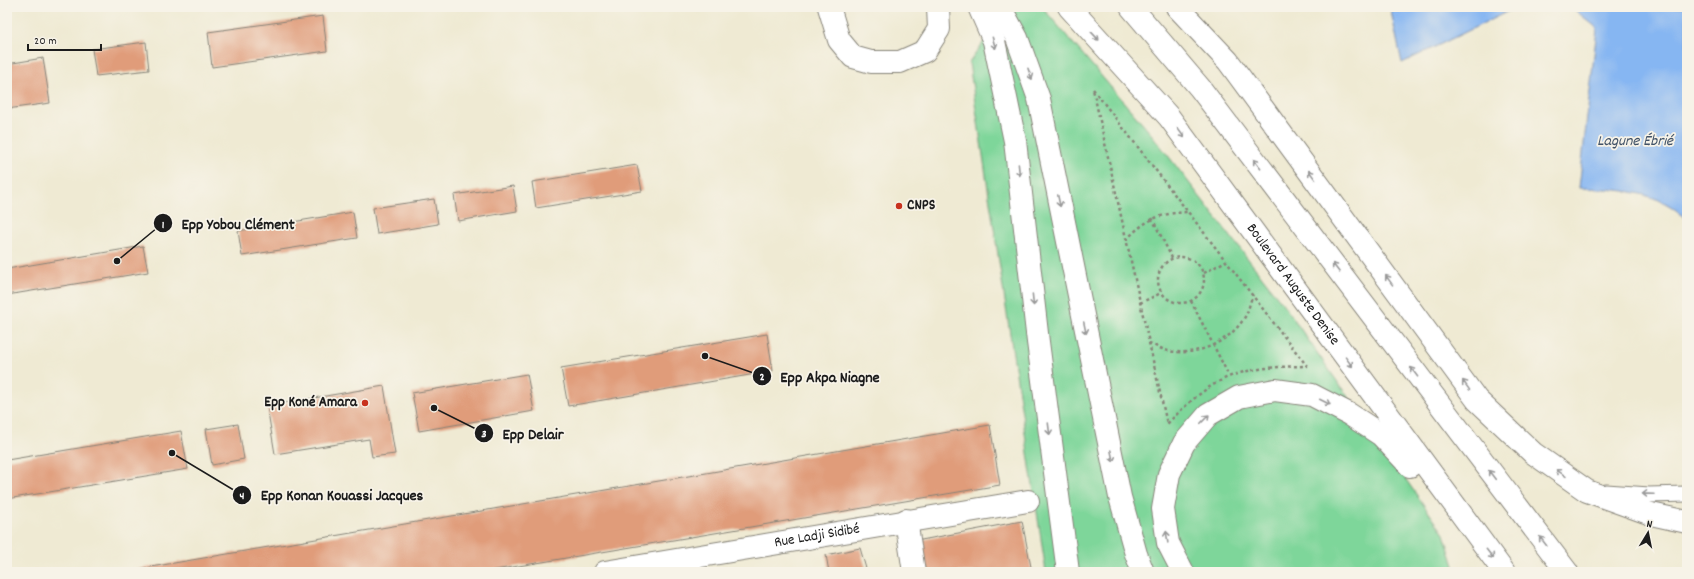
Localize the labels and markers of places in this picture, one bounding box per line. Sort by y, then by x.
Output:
place label: CNPS [907,195,936,217]
marker: CNPS [894,201,904,211]
callout: Epp Yobou Clément [153,209,303,237]
callout: Epp Akpa Niagne [752,362,887,390]
place label: Epp Koné Amara [264,392,358,414]
marker: Epp Koné Amara [360,398,370,408]
callout: Epp Delair [474,419,571,447]
callout: Epp Konan Kouassi Jacques [232,481,431,509]

